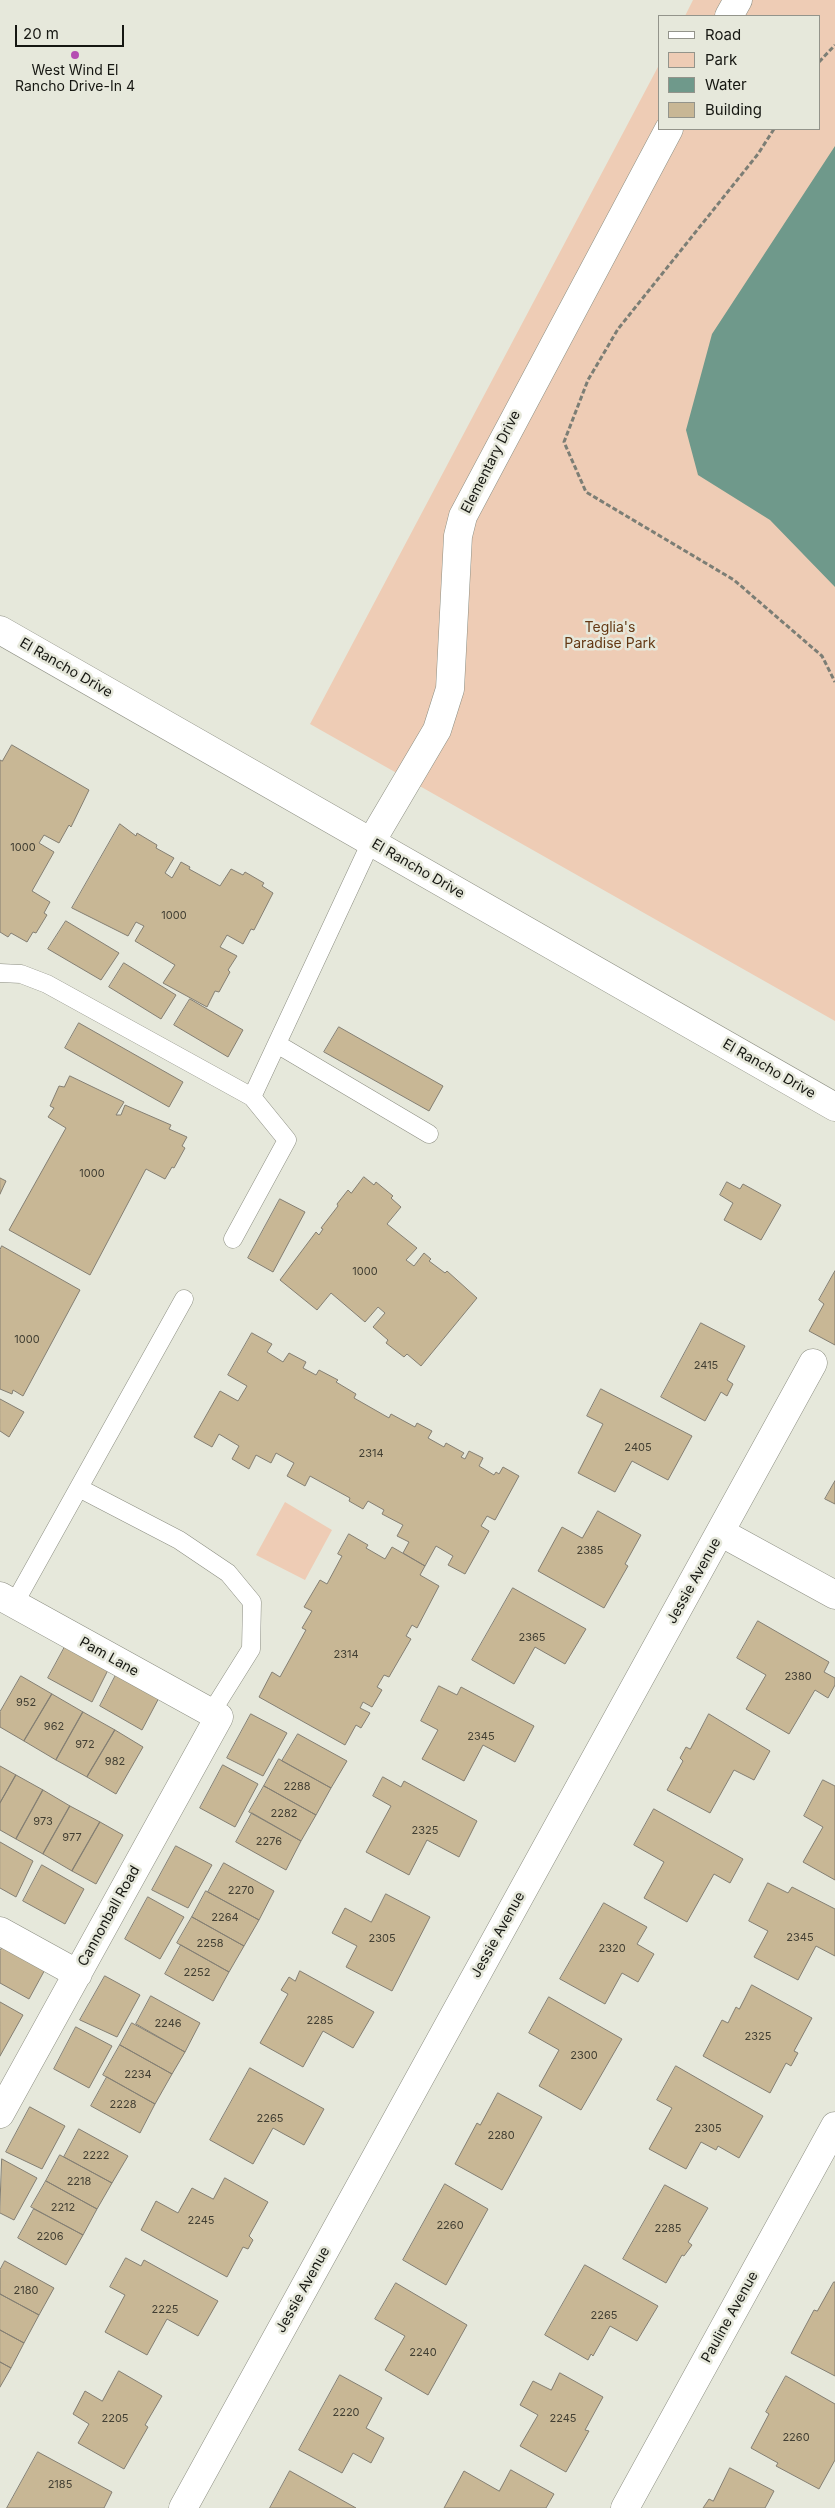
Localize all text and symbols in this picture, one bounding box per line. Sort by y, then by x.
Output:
scale bar [18,15,126,47]
legend [658,15,820,130]
text: 20 m [23,24,59,43]
text: Road [705,25,741,44]
marker: West Wind El Rancho Drive-In 4 [69,49,81,61]
text: Park [705,50,737,69]
place label: West Wind El Rancho Drive-In 4 [15,63,135,95]
text: Water [705,75,747,94]
text: Building [705,100,762,119]
street label: Elementary Drive [458,408,524,516]
park label: Teglia's Paradise Park [564,620,656,652]
street label: El Rancho Drive [17,635,115,701]
street label: El Rancho Drive [369,836,467,902]
house number: 1000 [10,841,36,855]
house number: 1000 [161,909,187,923]
street label: El Rancho Drive [720,1036,818,1102]
house number: 1000 [79,1167,105,1181]
house number: 1000 [352,1265,378,1279]
house number: 1000 [14,1333,40,1347]
house number: 2415 [694,1359,718,1373]
house number: 2405 [624,1441,652,1455]
house number: 2314 [358,1447,384,1461]
street label: Jessie Avenue [663,1535,725,1627]
house number: 2385 [577,1544,603,1558]
house number: 2365 [518,1631,546,1645]
street label: Pam Lane [76,1634,142,1680]
house number: 2314 [333,1648,359,1662]
house number: 2380 [784,1670,812,1684]
house number: 952 [16,1696,36,1710]
house number: 962 [44,1720,64,1734]
house number: 2345 [467,1730,495,1744]
house number: 972 [75,1738,95,1752]
house number: 982 [105,1755,125,1769]
house number: 2288 [283,1780,311,1794]
house number: 2282 [271,1807,297,1821]
house number: 973 [33,1815,53,1829]
house number: 2325 [412,1824,438,1838]
house number: 977 [62,1831,82,1845]
house number: 2276 [256,1835,282,1849]
street label: Cannonball Road [74,1863,144,1969]
house number: 2270 [228,1884,254,1898]
street label: Jessie Avenue [467,1889,529,1981]
house number: 2264 [211,1911,239,1925]
house number: 2345 [786,1931,814,1945]
house number: 2305 [368,1932,396,1946]
house number: 2258 [197,1937,223,1951]
house number: 2320 [598,1942,626,1956]
house number: 2252 [184,1966,210,1980]
house number: 2285 [307,2014,333,2028]
house number: 2246 [154,2017,182,2031]
house number: 2325 [745,2030,771,2044]
house number: 2300 [570,2049,598,2063]
house number: 2234 [124,2068,152,2082]
house number: 2228 [110,2098,136,2112]
house number: 2265 [257,2112,283,2126]
house number: 2305 [694,2122,722,2136]
house number: 2280 [487,2129,515,2143]
house number: 2222 [83,2149,109,2163]
house number: 2218 [67,2175,91,2189]
house number: 2212 [51,2201,75,2215]
house number: 2245 [187,2214,215,2228]
house number: 2260 [436,2219,464,2233]
house number: 2285 [655,2222,681,2236]
house number: 2206 [36,2230,64,2244]
street label: Jessie Avenue [272,2244,334,2336]
street label: Pauline Avenue [698,2269,762,2365]
house number: 2180 [14,2284,38,2298]
house number: 2225 [152,2303,178,2317]
house number: 2265 [591,2309,617,2323]
house number: 2240 [409,2346,437,2360]
house number: 2220 [332,2406,360,2420]
house number: 2205 [101,2412,129,2426]
house number: 2245 [549,2412,577,2426]
house number: 2260 [782,2431,810,2445]
house number: 2185 [48,2478,72,2492]

